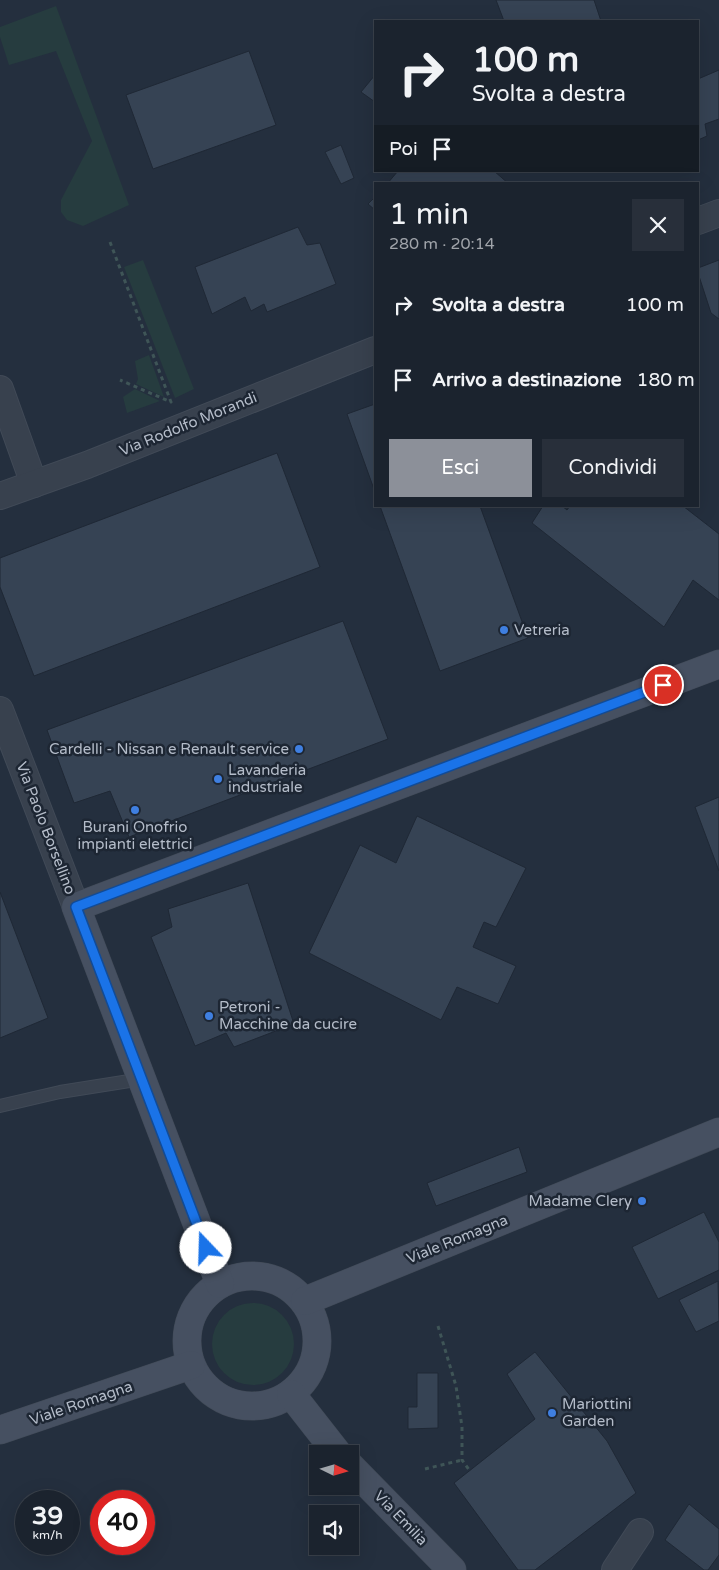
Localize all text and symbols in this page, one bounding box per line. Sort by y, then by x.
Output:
text: 100 m [472,39,579,81]
icon: right [389,40,454,105]
text: Svolta a destra [472,81,626,107]
icon: arrive [428,135,456,163]
text: Poi [389,138,418,160]
text: 1 min [389,196,469,233]
button: close [632,199,684,251]
text: 280 m · 20:14 [389,234,495,254]
icon: right [389,291,417,319]
text: Svolta a destra [432,294,565,316]
text: 100 m [626,294,684,316]
icon: arrive [389,366,417,394]
text: Arrivo a destinazione [432,369,622,391]
text: 180 m [637,369,695,391]
street label: Via Rodolfo Morandi [117,388,259,460]
button: Esci [389,439,532,497]
button: Condividi [542,439,684,497]
place label: Vetreria [514,621,570,639]
marker: Vetreria [498,624,510,636]
pin [642,664,684,706]
icon: arrive [649,671,677,699]
place label: Cardelli - Nissan e Renault service [49,740,289,758]
marker: Cardelli - Nissan e Renault service [293,743,305,755]
street label: Via Paolo Borsellino [12,759,80,897]
place label: Lavanderia industriale [228,761,306,796]
marker: Lavanderia industriale [212,773,224,785]
marker: Burani Onofrio impianti elettrici [129,804,141,816]
place label: Burani Onofrio impianti elettrici [78,818,192,853]
place label: Petroni - Macchine da cucire [219,998,357,1033]
marker: Petroni - Macchine da cucire [203,1010,215,1022]
place label: Madame Clery [529,1192,632,1210]
marker: Madame Clery [636,1195,648,1207]
street label: Viale Romagna [404,1211,510,1267]
position arrow [179,1221,231,1273]
street label: Viale Romagna [27,1377,135,1429]
place label: Mariottini Garden [562,1395,632,1430]
marker: Mariottini Garden [546,1407,558,1419]
north arrow [309,1445,359,1495]
map controls [309,1445,359,1555]
street label: Via Emilia [370,1487,432,1549]
speed limit sign: 40 [90,1490,155,1555]
text: 39 [32,1501,63,1531]
button: sound [309,1505,359,1555]
text: km/h [32,1528,63,1542]

